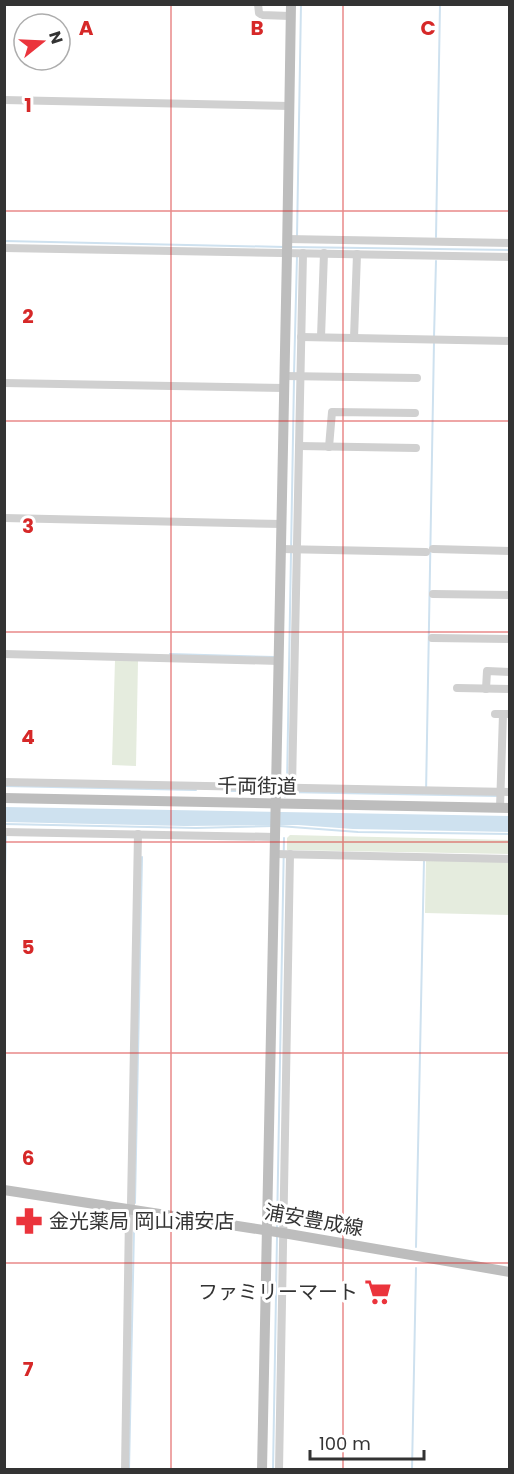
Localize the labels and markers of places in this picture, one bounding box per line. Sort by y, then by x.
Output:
pharmacy icon: 金光薬局 岡山浦安店 [14,1206,44,1236]
place label: 金光薬局 岡山浦安店 [49,1207,234,1235]
supermarket icon: ファミリーマート [363,1277,393,1307]
place label: ファミリーマート [198,1278,358,1306]

